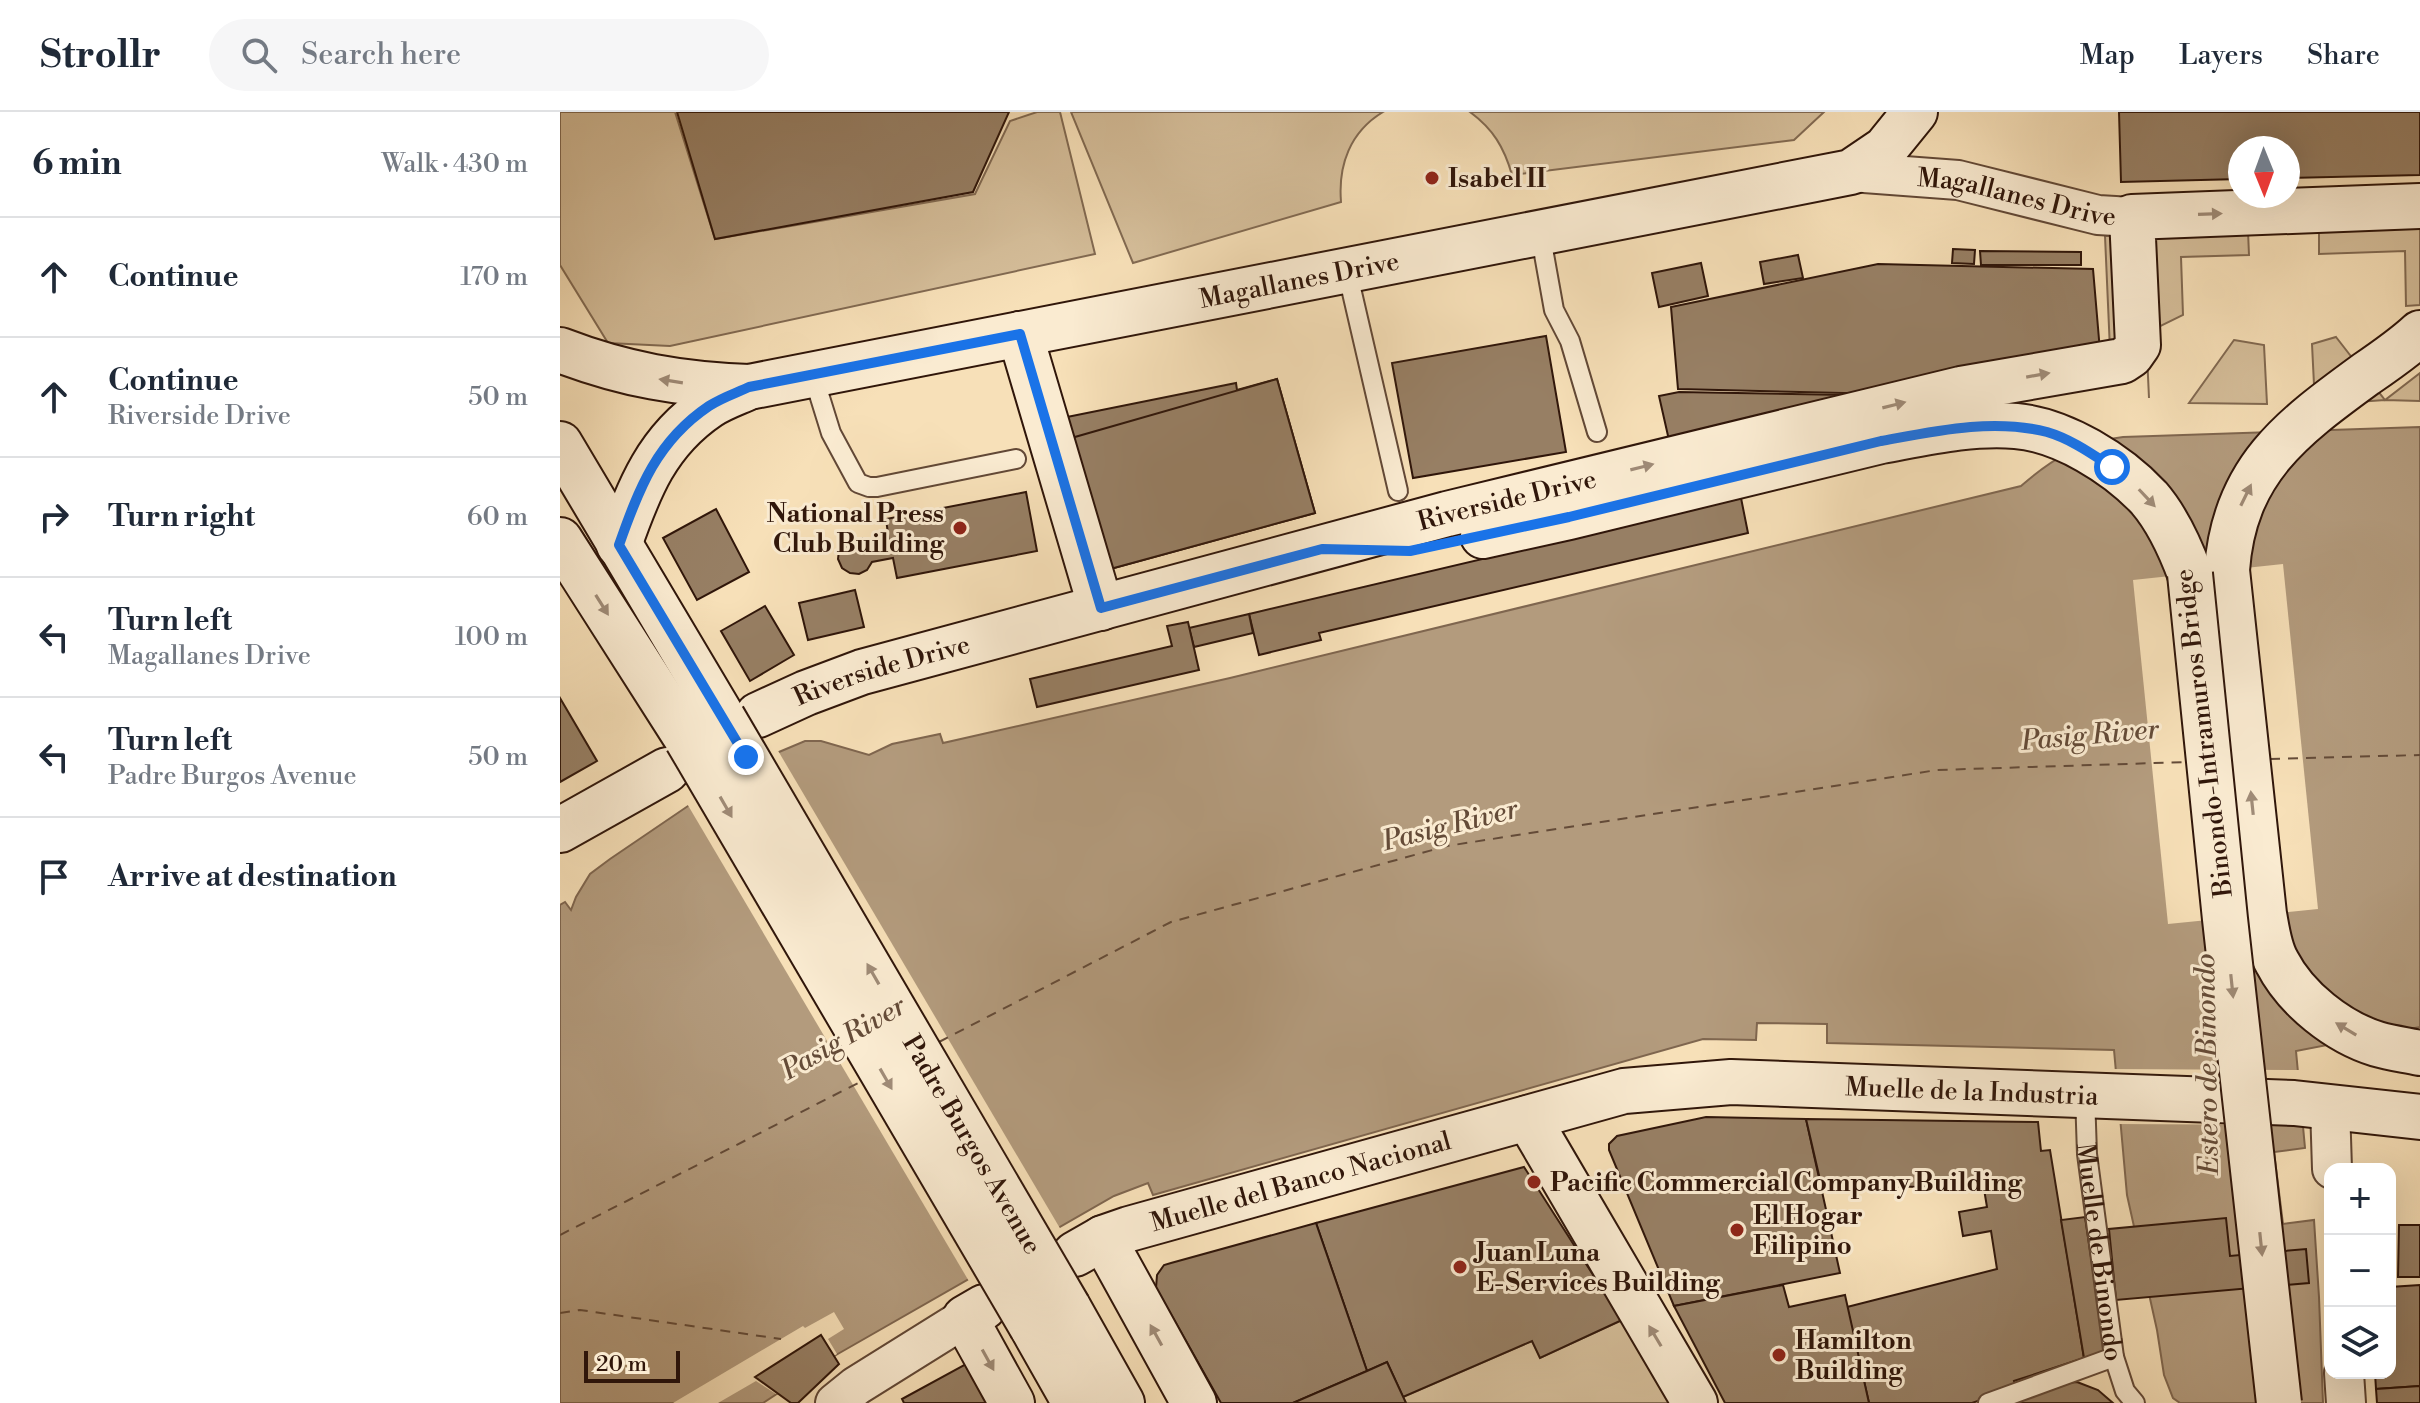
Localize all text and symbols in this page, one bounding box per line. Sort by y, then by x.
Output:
search box [209,19,769,91]
text: Strollr [40,32,161,79]
icon: search [237,33,281,77]
text: Search here [301,36,461,74]
text: Map [2080,38,2135,73]
text: Layers [2179,38,2263,73]
text: Share [2307,38,2380,73]
north arrow [2228,136,2300,208]
text: 6 min [32,143,122,185]
text: Walk · 430 m [381,148,528,180]
street label: Magallanes Drive [1916,162,2117,233]
place label: Isabel II [1448,163,1546,195]
marker: Isabel II [1423,169,1441,187]
one-way arrow [2198,207,2223,220]
street label: Magallanes Drive [1197,246,1402,316]
icon: ahead [32,255,76,299]
text: Continue [108,258,239,296]
text: 170 m [460,261,528,293]
text: Continue [108,362,239,400]
one-way arrow [2026,369,2051,381]
one-way arrow [658,374,683,386]
icon: ahead [32,375,76,419]
text: 50 m [468,381,528,413]
one-way arrow [1882,398,1907,411]
text: Riverside Drive [108,400,291,432]
route start [2094,449,2130,485]
one-way arrow [1630,460,1655,472]
street label: Riverside Drive [1414,463,1600,538]
one-way arrow [2239,483,2253,507]
one-way arrow [2137,488,2155,507]
icon: right [32,495,76,539]
text: Turn right [108,498,255,536]
place label: National Press Club Building [766,498,945,560]
text: 60 m [467,501,528,533]
marker: National Press Club Building [951,519,969,537]
street label: Binondo-Intramuros Bridge [2168,567,2240,900]
one-way arrow [595,594,609,616]
text: Turn left [108,602,232,640]
icon: left [32,615,76,659]
text: 100 m [455,621,528,653]
street label: Riverside Drive [789,629,973,714]
text: Magallanes Drive [108,640,311,672]
water label: Pasig River [2019,712,2162,759]
text: Turn left [108,722,232,760]
icon: left [32,735,76,779]
route end [728,739,764,775]
text: 50 m [468,741,528,773]
text: Padre Burgos Avenue [108,760,357,792]
one-way arrow [2245,790,2258,815]
water label: Pasig River [1378,791,1523,859]
one-way arrow [719,796,733,818]
icon: arrive [32,855,76,899]
text: Arrive at destination [108,858,397,896]
water label: Estero de Binondo [2188,953,2227,1177]
one-way arrow [866,963,880,985]
one-way arrow [2226,973,2239,998]
water label: Pasig River [774,988,913,1089]
one-way arrow [2335,1023,2357,1037]
street label: Padre Burgos Avenue [895,1029,1048,1260]
one-way arrow [879,1068,893,1090]
street label: Muelle de la Industria [1844,1071,2100,1113]
street label: Muelle del Banco Nacional [1147,1125,1455,1239]
street label: Muelle de Binondo [2069,1141,2129,1363]
map controls [2324,1163,2396,1379]
button: + [2324,1163,2396,1235]
place label: Pacific Commercial Company Building [1550,1167,2023,1199]
marker: Pacific Commercial Company Building [1525,1173,1543,1191]
place label: El Hogar Filipino [1753,1200,1863,1262]
marker: El Hogar Filipino [1728,1221,1746,1239]
one-way arrow [2255,1232,2268,1257]
button: − [2324,1235,2396,1307]
place label: Juan Luna E-Services Building [1473,1237,1721,1299]
marker: Juan Luna E-Services Building [1451,1258,1469,1276]
button: layers [2324,1307,2396,1379]
one-way arrow [1150,1323,1163,1346]
one-way arrow [1648,1325,1662,1347]
place label: Hamilton Building [1795,1325,1912,1387]
marker: Hamilton Building [1770,1346,1788,1364]
scale bar [584,1347,680,1383]
one-way arrow [982,1349,995,1372]
text: 20 m [596,1351,647,1378]

